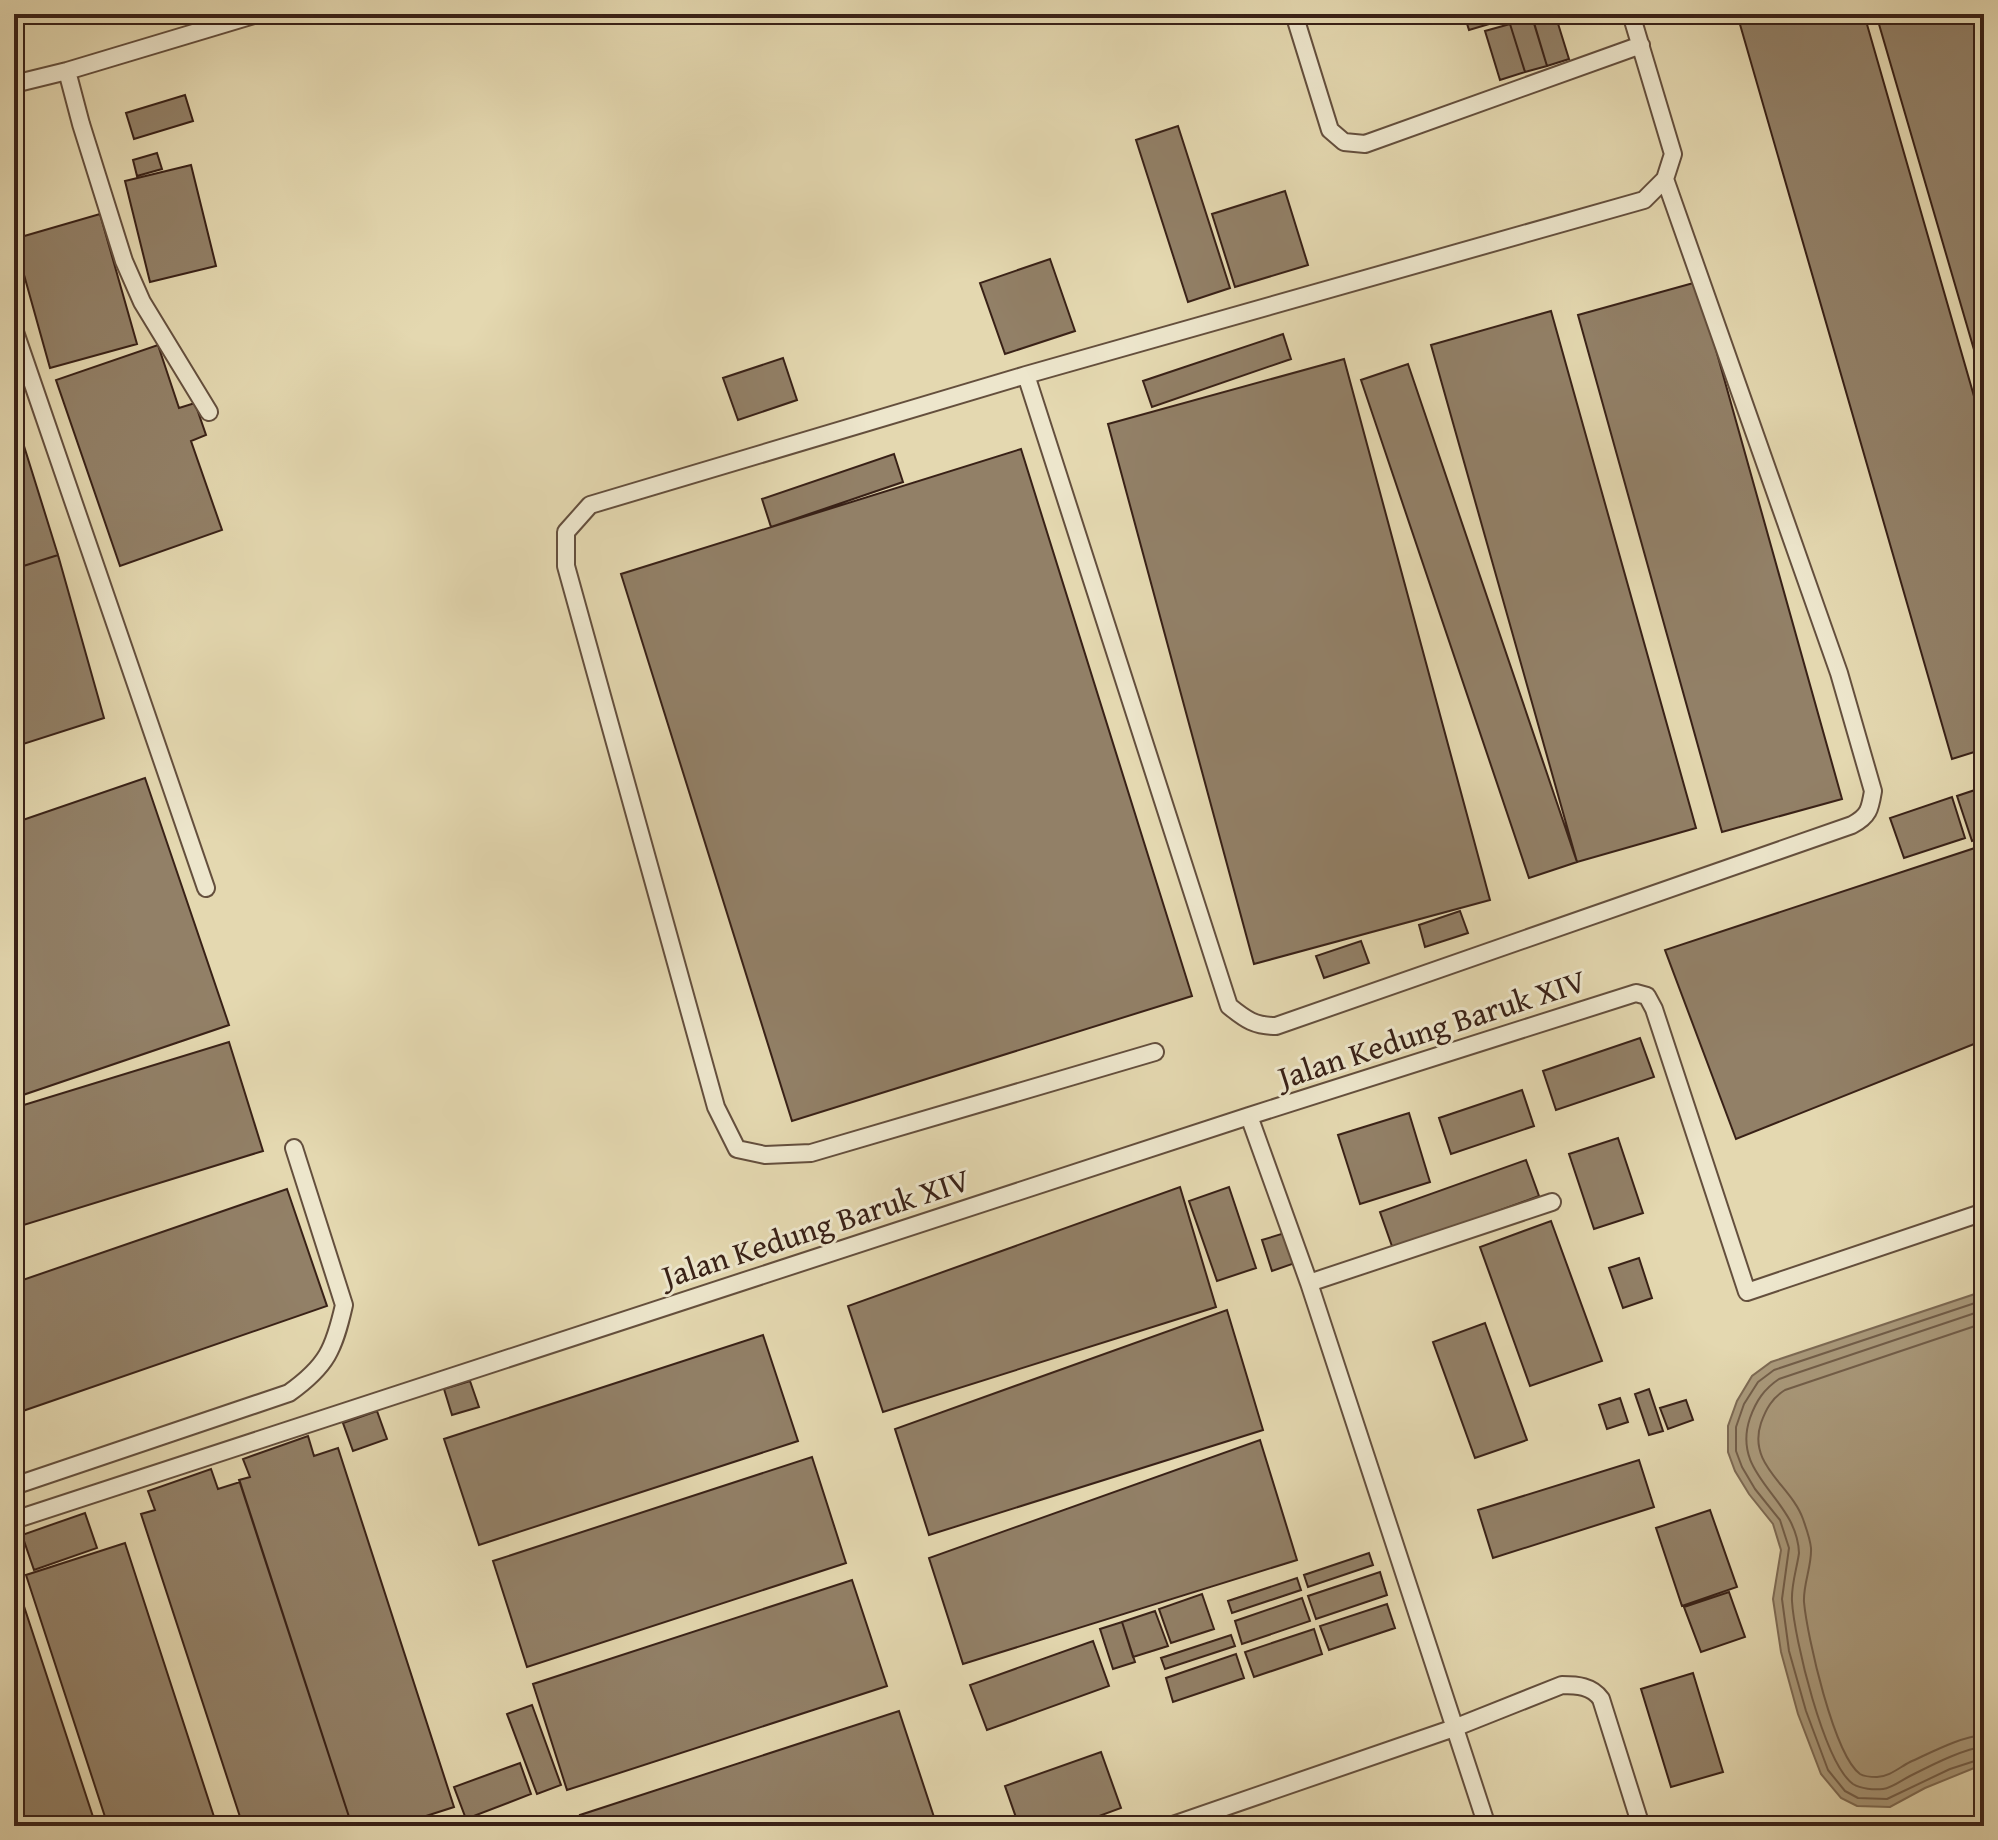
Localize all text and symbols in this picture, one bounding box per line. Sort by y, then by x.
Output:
street label: Jalan Kedung Baruk XIV [1268,957,1592,1102]
street label: Jalan Kedung Baruk XIV [652,1156,976,1301]

